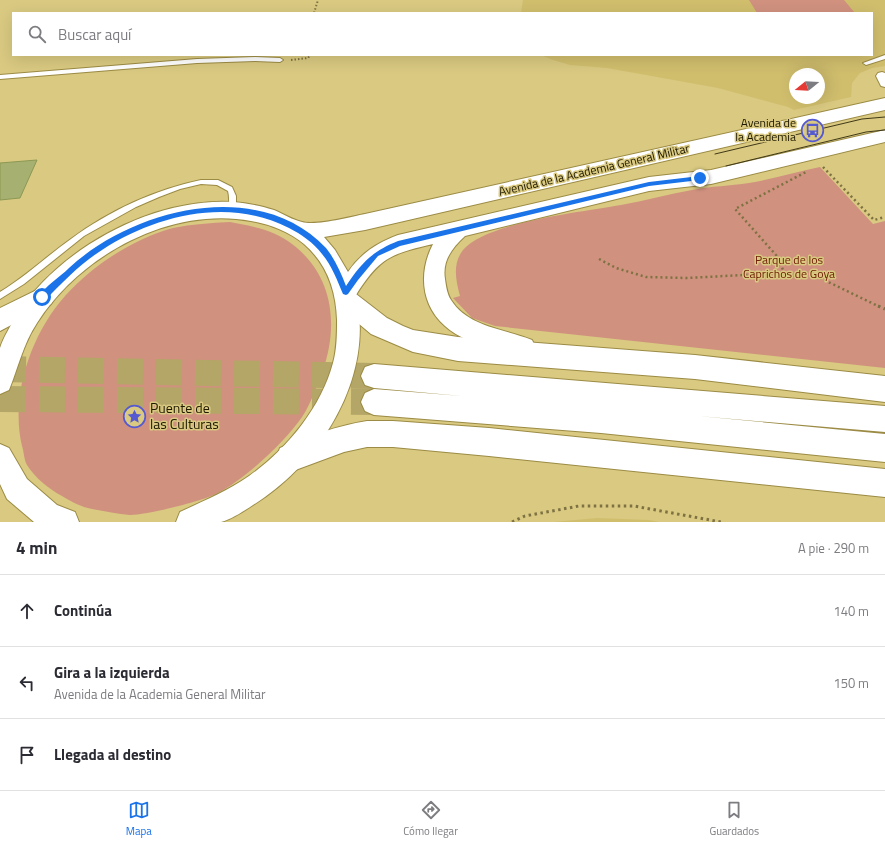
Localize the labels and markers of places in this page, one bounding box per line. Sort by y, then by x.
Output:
place label: Avenida de la Academia [735,113,796,146]
bus stop icon: Avenida de la Academia [799,117,825,143]
place label: Puente de las Culturas [150,397,219,434]
place icon: Puente de las Culturas [122,403,148,429]

